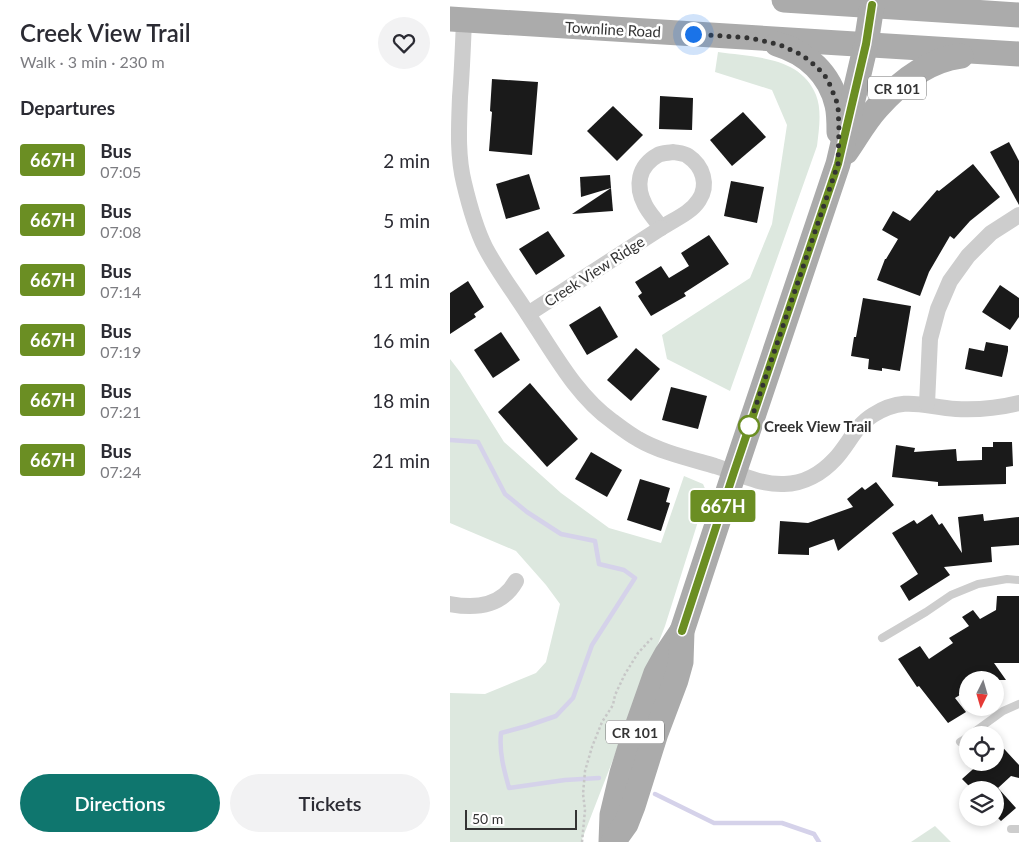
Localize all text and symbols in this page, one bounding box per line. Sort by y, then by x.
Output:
button: heart [378,17,430,69]
street label: Townline Road [565,17,661,41]
text: Creek View Trail [20,18,191,47]
your location [681,22,706,47]
text: Walk · 3 min · 230 m [20,52,165,71]
road number: CR 101 [868,76,926,100]
text: Departures [20,96,115,119]
text: Bus [100,139,132,162]
text: 667H [30,149,75,171]
text: 2 min [383,149,430,172]
text: 07:05 [100,162,141,181]
text: Bus [100,199,132,222]
text: 667H [30,209,75,231]
text: 5 min [383,209,430,232]
text: 07:08 [100,222,141,241]
street label: Creek View Ridge [541,232,647,310]
text: Bus [100,259,132,282]
text: 667H [30,269,75,291]
text: 11 min [372,269,430,292]
text: 07:14 [100,282,141,301]
text: Bus [100,319,132,342]
text: 667H [30,329,75,351]
text: 16 min [372,329,430,352]
text: 07:19 [100,342,141,361]
text: Bus [100,379,132,402]
text: 667H [30,389,75,411]
text: 18 min [372,389,430,412]
text: 07:21 [100,402,141,421]
marker: Creek View Trail [738,415,760,437]
place label: Creek View Trail [764,417,872,435]
text: Bus [100,439,132,462]
text: 667H [30,449,75,471]
text: 21 min [372,449,430,472]
text: 07:24 [100,462,141,481]
line badge: 667H [688,490,758,522]
text: 667H [700,495,746,517]
north arrow [959,671,1004,716]
map controls [959,671,1004,826]
road number: CR 101 [606,720,664,744]
button: locate [959,726,1004,771]
button: Directions [20,774,220,832]
button: Tickets [230,774,430,832]
button: layers [959,781,1004,826]
scale bar [465,807,578,830]
text: 50 m [472,810,503,827]

